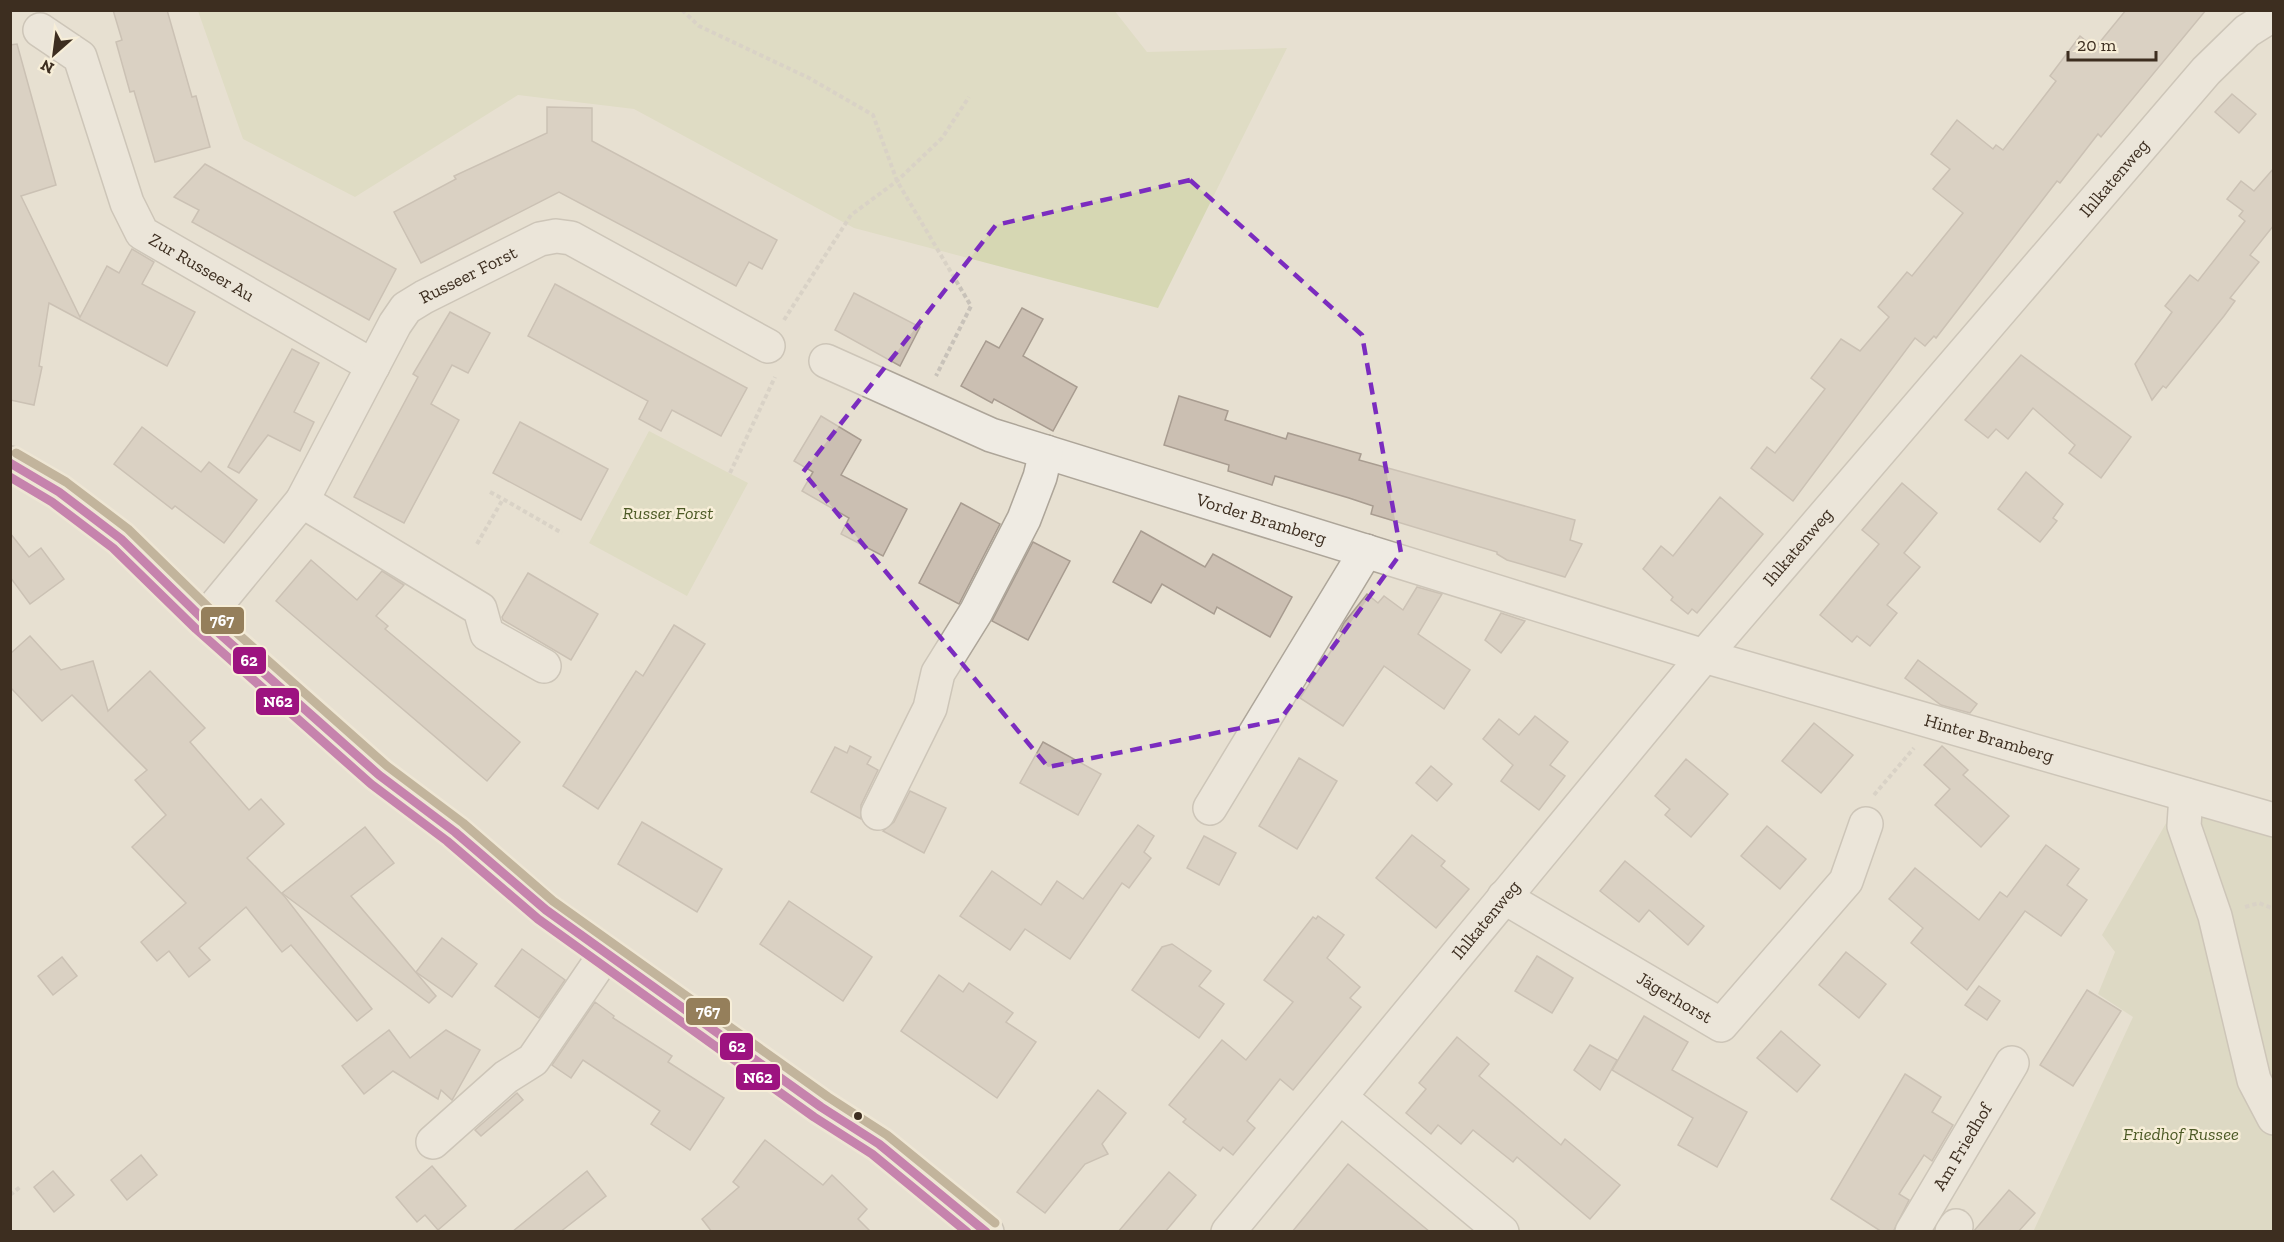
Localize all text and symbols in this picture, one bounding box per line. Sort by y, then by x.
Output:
north arrow [24,24,84,84]
scale bar [2068,24,2156,62]
text: 20 m [2077,34,2117,56]
text: N [37,56,57,78]
street label: Ihlkatenweg [2075,134,2154,222]
street label: Zur Russeer Au [145,228,258,306]
street label: Russeer Forst [416,241,521,309]
street label: Vorder Bramberg [1193,488,1329,549]
park label: Russer Forst [622,502,714,524]
street label: Ihlkatenweg [1758,503,1837,590]
line badge: 767 [200,606,245,635]
text: 767 [210,611,234,630]
line badge: 62 [232,646,267,675]
text: 62 [240,651,258,670]
line badge: N62 [255,687,300,716]
text: N62 [263,692,293,711]
street label: Hinter Bramberg [1922,709,2057,767]
street label: Ihlkatenweg [1447,876,1525,964]
street label: Jägerhorst [1633,967,1716,1028]
line badge: 767 [685,997,731,1026]
text: 767 [696,1002,720,1021]
line badge: 62 [719,1032,754,1061]
text: 62 [728,1037,746,1056]
line badge: N62 [735,1063,781,1091]
text: N62 [743,1068,773,1087]
street label: Am Friedhof [1928,1098,1997,1194]
unlabelled marker [852,1110,864,1122]
park label: Friedhof Russee [2123,1123,2239,1145]

